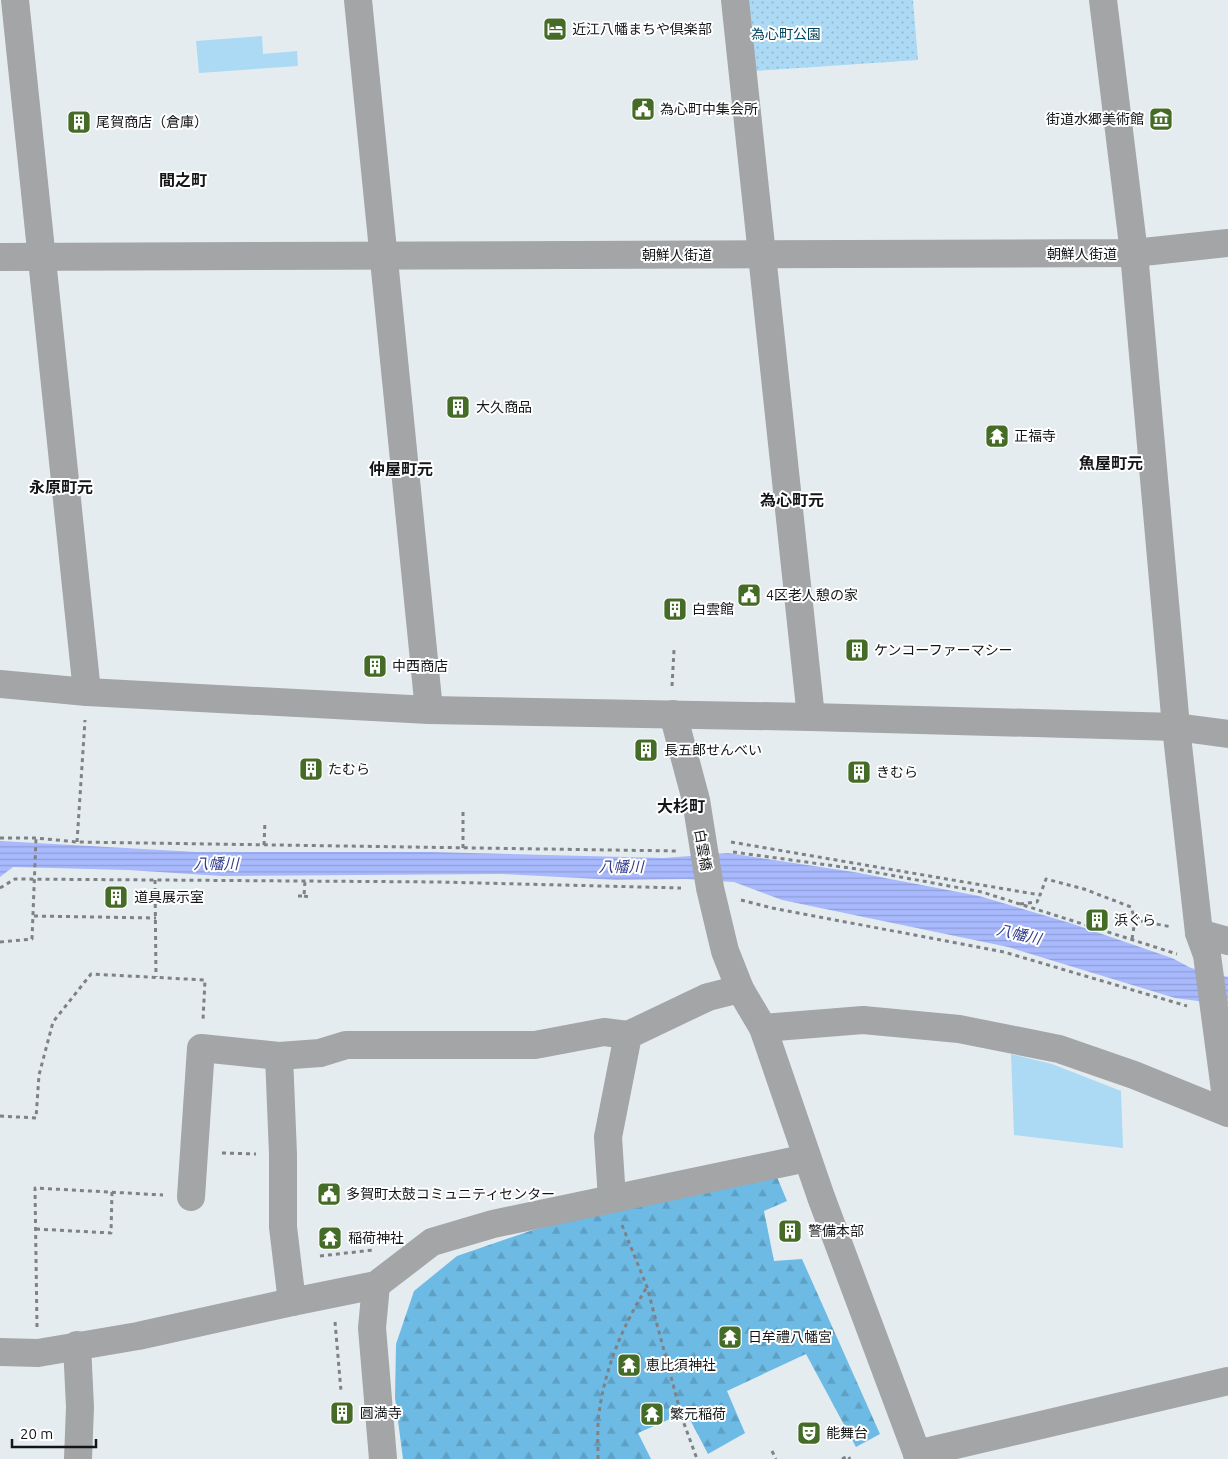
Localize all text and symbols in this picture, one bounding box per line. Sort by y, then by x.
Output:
hotel icon: 近江八幡まちや倶楽部 [542,16,568,42]
place label: 近江八幡まちや倶楽部 [572,21,712,37]
park label: 為心町公園 [751,26,821,42]
public building icon: 為心町中集会所 [630,96,656,122]
place label: 為心町中集会所 [660,101,758,117]
museum icon: 街道水郷美術館 [1148,106,1174,132]
building icon: 尾賀商店（倉庫） [66,109,92,135]
place label: 街道水郷美術館 [1046,111,1144,127]
place label: 尾賀商店（倉庫） [96,114,208,130]
district label: 間之町 [159,171,207,189]
street label: 朝鮮人街道 [1047,246,1117,262]
street label: 朝鮮人街道 [642,247,712,263]
building icon: 大久商品 [445,394,471,420]
place label: 大久商品 [476,399,532,415]
temple icon: 正福寺 [984,423,1010,449]
place label: 正福寺 [1014,428,1056,444]
district label: 魚屋町元 [1079,454,1143,472]
district label: 仲屋町元 [369,460,433,478]
district label: 永原町元 [29,478,93,496]
district label: 為心町元 [760,491,824,509]
public building icon: 4区老人憩の家 [736,582,762,608]
place label: 4区老人憩の家 [766,587,858,603]
building icon: 白雲館 [662,596,688,622]
place label: 白雲館 [692,601,734,617]
building icon: ケンコーファーマシー [844,637,870,663]
place label: ケンコーファーマシー [874,642,1013,658]
building icon: 中西商店 [362,653,388,679]
place label: 中西商店 [392,658,448,674]
building icon: 長五郎せんべい [633,737,659,763]
place label: 長五郎せんべい [664,742,762,758]
building icon: たむら [298,756,324,782]
building icon: きむら [846,759,872,785]
place label: たむら [328,761,370,777]
place label: きむら [876,764,918,780]
district label: 大杉町 [657,797,705,815]
street label: 白雲橋 [691,828,715,872]
water label: 八幡川 [193,855,240,872]
water label: 八幡川 [598,858,645,875]
building icon: 道具展示室 [103,884,129,910]
place label: 道具展示室 [134,889,204,905]
building icon: 浜ぐら [1084,907,1110,933]
place label: 浜ぐら [1114,912,1156,928]
water label: 八幡川 [995,921,1045,948]
public building icon: 多賀町太鼓コミュニティセンター [316,1181,342,1207]
place label: 多賀町太鼓コミュニティセンター [346,1186,555,1202]
building icon: 警備本部 [777,1218,803,1244]
place label: 警備本部 [808,1223,864,1239]
temple icon: 稲荷神社 [317,1225,343,1251]
place label: 稲荷神社 [348,1230,404,1246]
temple icon: 日牟禮八幡宮 [717,1324,743,1350]
place label: 日牟禮八幡宮 [748,1329,832,1345]
temple icon: 恵比須神社 [616,1352,642,1378]
place label: 恵比須神社 [646,1357,716,1373]
building icon: 圓満寺 [329,1400,355,1426]
temple icon: 繁元稲荷 [639,1401,665,1427]
place label: 圓満寺 [360,1405,402,1421]
place label: 繁元稲荷 [670,1406,726,1422]
scale bar [12,1416,96,1448]
theatre icon: 能舞台 [796,1420,822,1446]
text: 20 m [20,1425,53,1442]
place label: 能舞台 [826,1425,868,1441]

